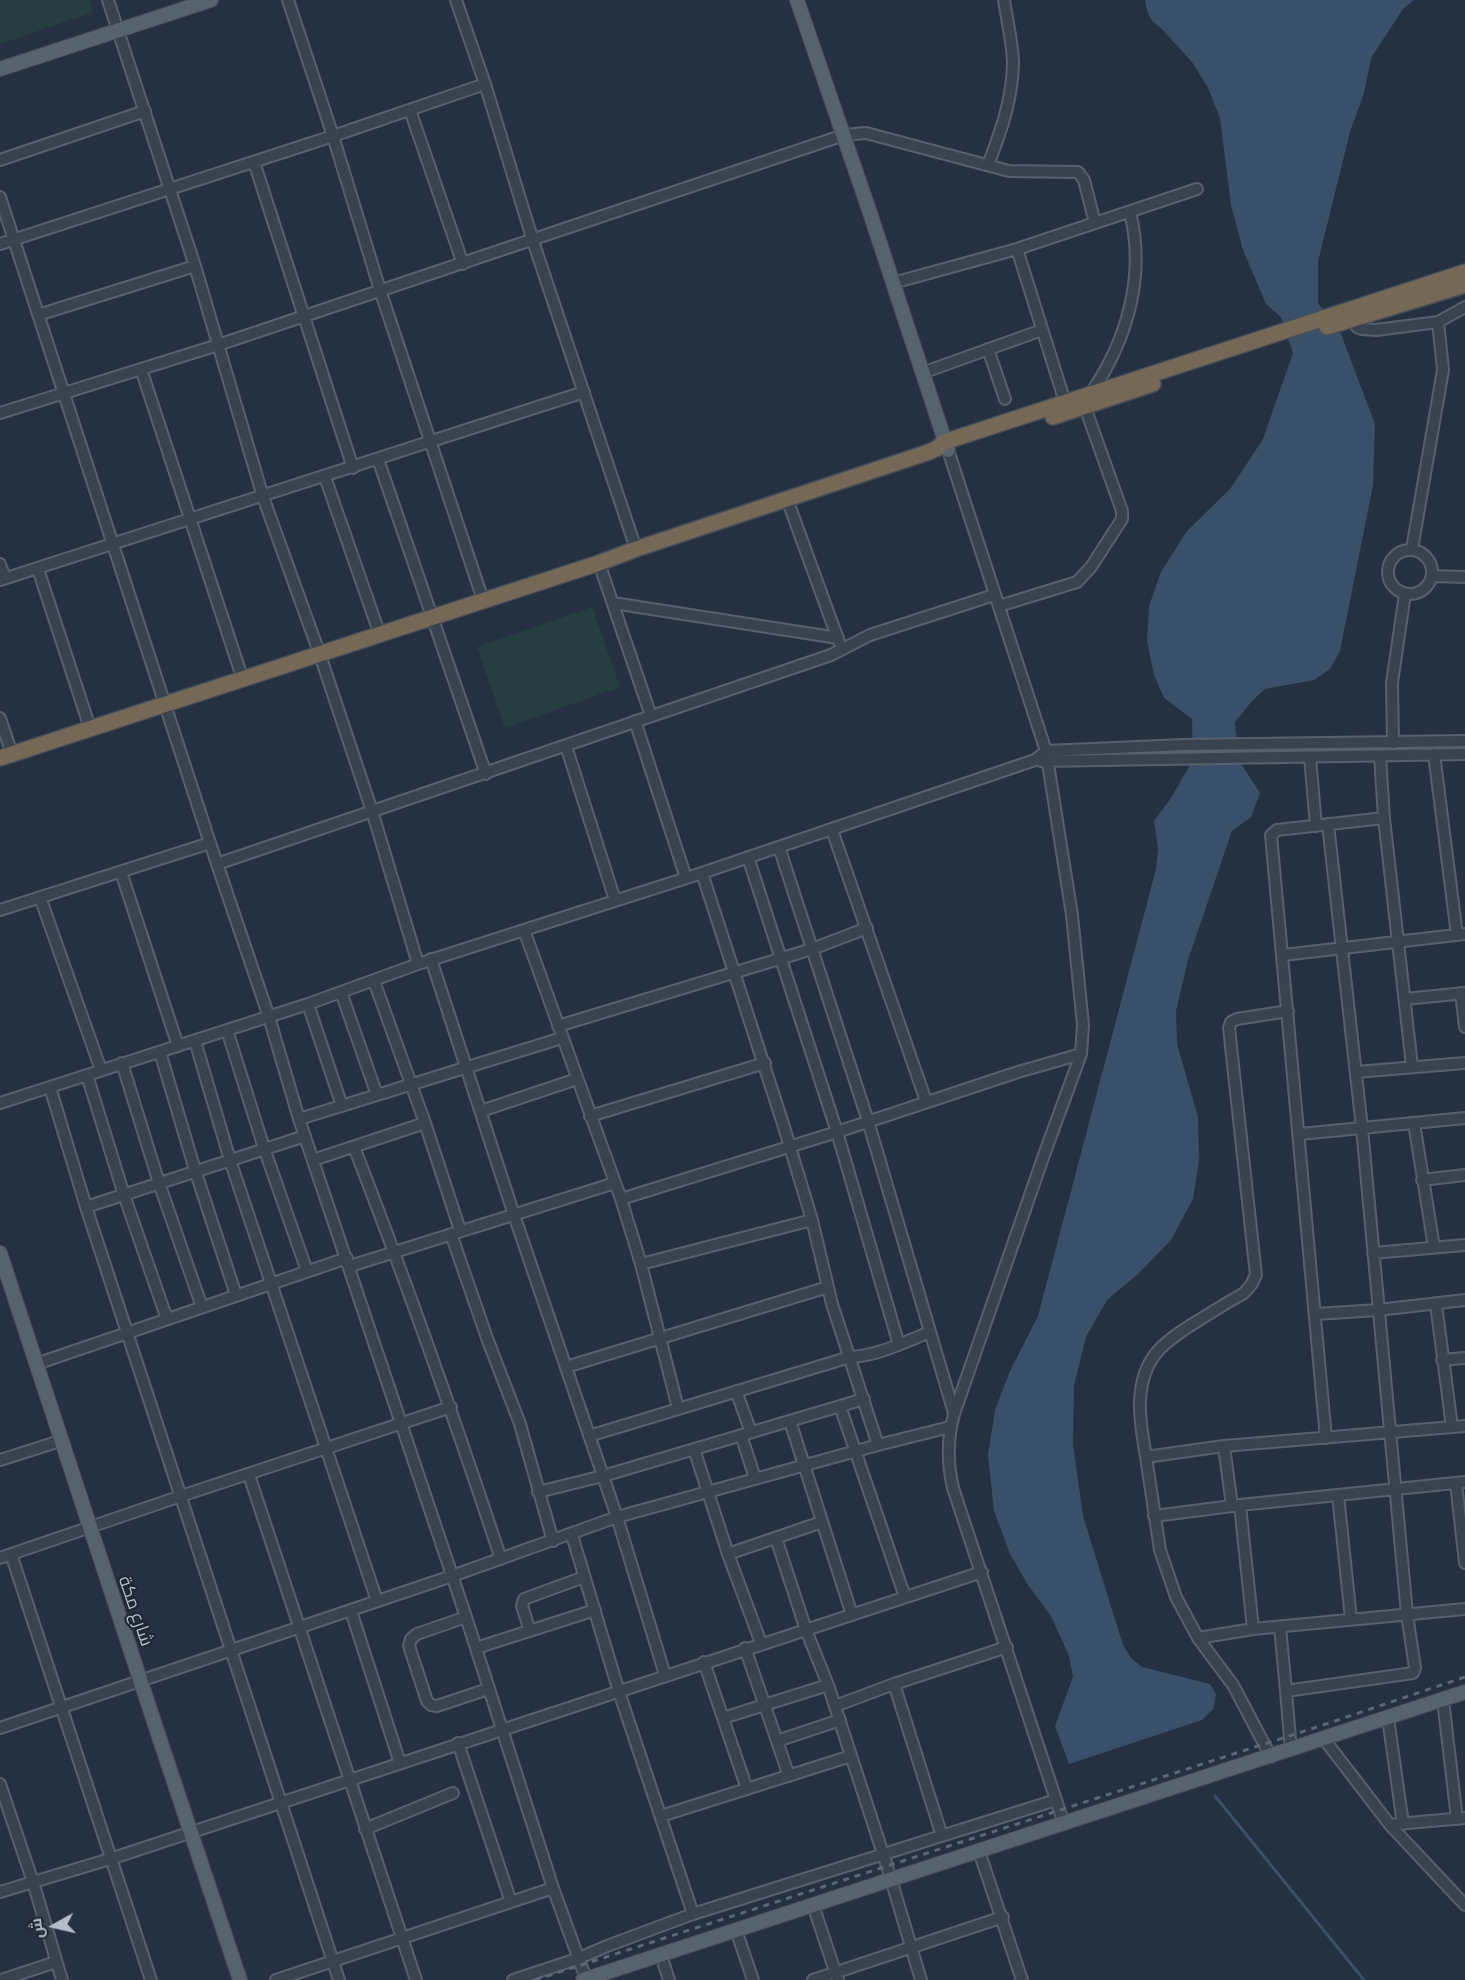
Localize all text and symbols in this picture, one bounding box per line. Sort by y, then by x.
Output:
street label: شارع مكة [114,1573,158,1649]
north arrow [24,1896,84,1956]
text: ش [26,1917,47,1940]

